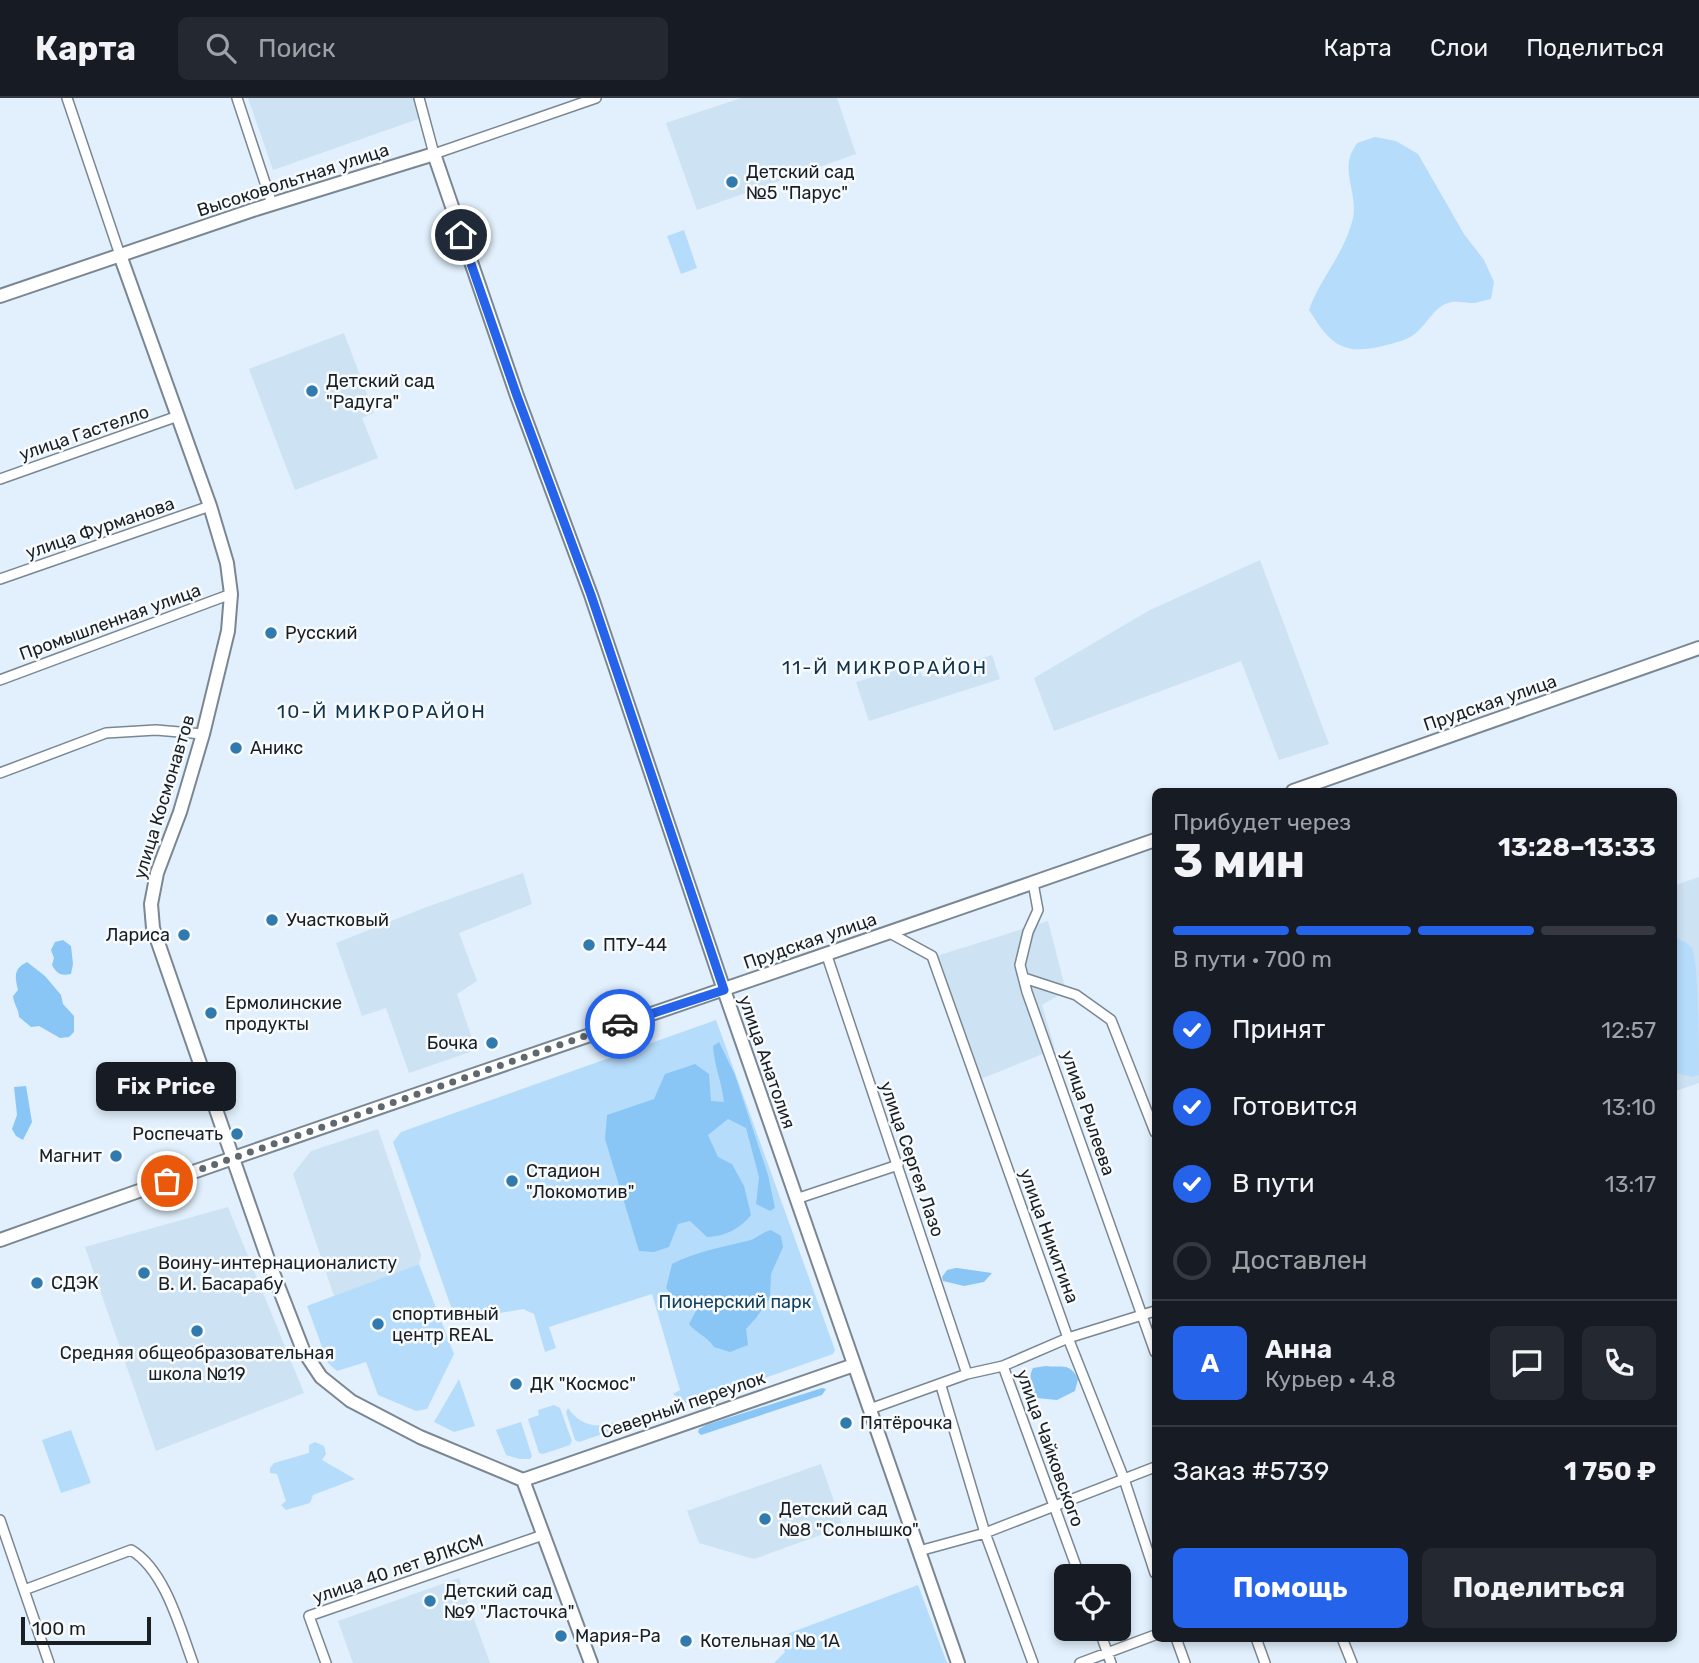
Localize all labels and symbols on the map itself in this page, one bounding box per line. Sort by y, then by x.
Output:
street label: Высоковольтная улица [194,139,392,221]
place label: Детский сад №5 "Парус" [746,161,855,204]
marker: Детский сад №5 "Парус" [724,174,740,190]
pin [431,205,491,265]
place label: Детский сад "Радуга" [326,370,435,413]
marker: Детский сад "Радуга" [304,383,320,399]
street label: улица Гастелло [16,400,152,466]
street label: улица Фурманова [23,492,177,564]
street label: Промышленная улица [16,579,204,665]
place label: Русский [285,622,358,644]
marker: Русский [263,625,279,641]
district label: 11-Й МИКРОРАЙОН [782,656,988,679]
street label: Прудская улица [1421,670,1559,736]
district label: 10-Й МИКРОРАЙОН [277,700,487,723]
street label: улица Космонавтов [129,712,199,882]
place label: Аникс [250,737,303,759]
marker: Аникс [228,740,244,756]
street label: Прудская улица [741,908,879,974]
place label: Участковый [286,909,389,931]
marker: Участковый [264,912,280,928]
place label: Лариса [106,924,170,946]
marker: Лариса [176,927,192,943]
place label: ПТУ-44 [603,934,667,956]
marker: ПТУ-44 [581,937,597,953]
courier [585,989,655,1059]
place label: Ермолинские продукты [225,992,342,1035]
street label: улица Анатолия [734,992,800,1132]
marker: Ермолинские продукты [203,1005,219,1021]
place label: Бочка [427,1032,478,1054]
marker: Бочка [484,1035,500,1051]
street label: улица Рылеева [1056,1047,1120,1179]
callout: Fix Price [97,1062,237,1111]
street label: улица Сергея Лазо [875,1078,949,1240]
place label: Роспечать [132,1123,223,1145]
marker: Роспечать [229,1126,245,1142]
place label: Магнит [39,1145,102,1167]
marker: Магнит [108,1148,124,1164]
pin [137,1151,197,1211]
place label: Стадион "Локомотив" [526,1160,634,1203]
street label: улица Никитина [1014,1166,1084,1306]
marker: Стадион "Локомотив" [504,1173,520,1189]
place label: Воину-интернационалисту В. И. Басарабу [158,1252,397,1295]
marker: Воину-интернационалисту В. И. Басарабу [136,1265,152,1281]
place label: СДЭК [51,1272,99,1294]
marker: СДЭК [29,1275,45,1291]
park label: Пионерский парк [659,1291,812,1313]
place label: спортивный центр REAL [392,1303,499,1346]
marker: спортивный центр REAL [370,1316,386,1332]
marker: Средняя общеобразовательная школа №19 [189,1323,205,1339]
place label: Средняя общеобразовательная школа №19 [60,1342,334,1385]
street label: Северный переулок [598,1366,769,1444]
street label: улица Чайковского [1011,1366,1089,1530]
place label: ДК "Космос" [530,1373,636,1395]
marker: ДК "Космос" [508,1376,524,1392]
place label: Пятёрочка [860,1412,953,1434]
marker: Пятёрочка [838,1415,854,1431]
place label: Детский сад №8 "Солнышко" [779,1498,919,1541]
marker: Детский сад №8 "Солнышко" [757,1511,773,1527]
street label: улица 40 лет ВЛКСМ [310,1529,486,1609]
place label: Детский сад №9 "Ласточка" [444,1580,574,1623]
marker: Детский сад №9 "Ласточка" [422,1593,438,1609]
scale bar [21,1614,150,1646]
place label: Мария-Ра [575,1625,661,1647]
marker: Мария-Ра [553,1628,569,1644]
place label: Котельная № 1А [700,1630,840,1652]
marker: Котельная № 1А [678,1633,694,1649]

